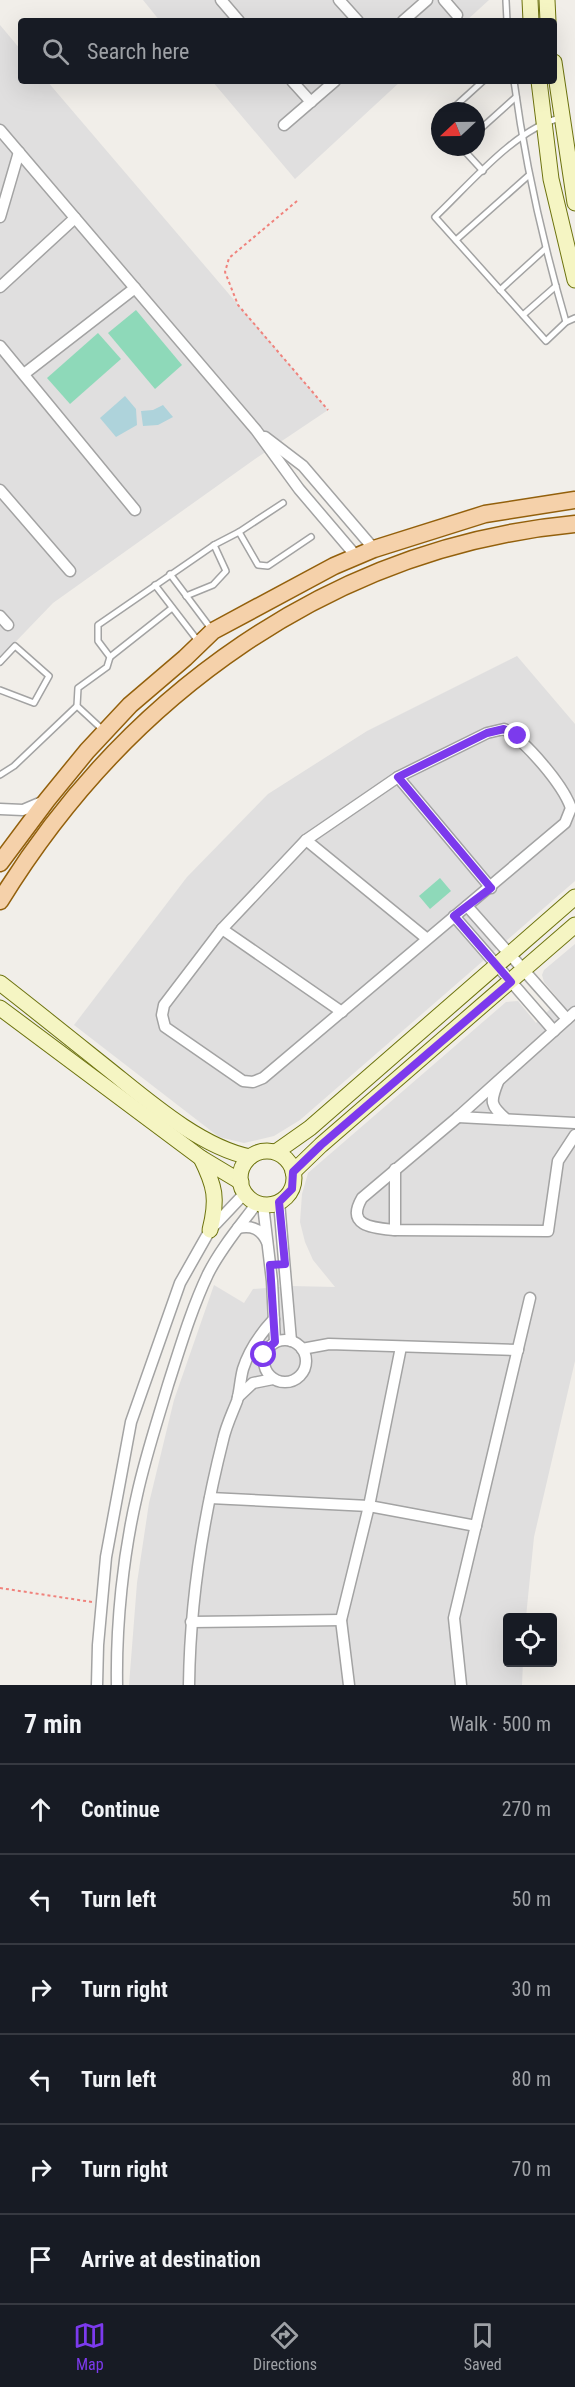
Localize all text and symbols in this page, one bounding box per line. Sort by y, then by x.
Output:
search box [18,18,557,84]
icon: search [39,35,72,68]
text: Search here [87,39,189,64]
north arrow [431,102,485,156]
route end [504,722,530,748]
route start [250,1341,276,1367]
map controls [503,1613,557,1667]
button: locate [503,1613,557,1667]
text: 7 min [24,1709,82,1739]
text: Walk · 500 m [450,1712,551,1736]
icon: ahead [24,1793,57,1826]
text: Continue [81,1797,160,1822]
text: 270 m [502,1797,551,1821]
icon: left [24,1883,57,1916]
text: Turn left [81,1887,156,1912]
text: 50 m [512,1887,551,1911]
icon: right [24,1973,57,2006]
text: Turn right [81,1977,168,2002]
text: 30 m [512,1977,551,2001]
icon: left [24,2063,57,2096]
text: Turn left [81,2067,156,2092]
text: 80 m [512,2067,551,2091]
icon: right [24,2153,57,2186]
text: Turn right [81,2157,168,2182]
text: 70 m [512,2157,551,2181]
icon: arrive [24,2243,57,2276]
text: Arrive at destination [81,2247,261,2272]
tab: Map [73,2319,106,2374]
tab: Directions [253,2319,317,2374]
tab: Saved [464,2319,502,2374]

